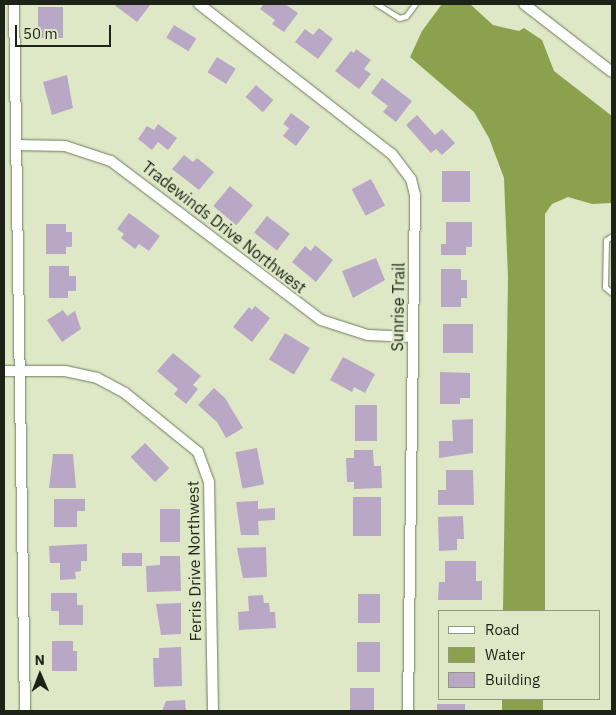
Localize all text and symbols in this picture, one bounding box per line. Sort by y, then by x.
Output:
scale bar [18,15,114,47]
text: 50 m [23,24,58,43]
street label: Tradewinds Drive Northwest [138,157,310,297]
street label: Sunrise Trail [388,262,408,352]
street label: Ferris Drive Northwest [183,481,205,641]
legend [438,610,601,700]
text: Road [485,620,520,639]
text: Water [485,645,525,664]
north arrow [15,650,65,700]
text: N [35,651,45,669]
text: Building [485,670,540,689]

